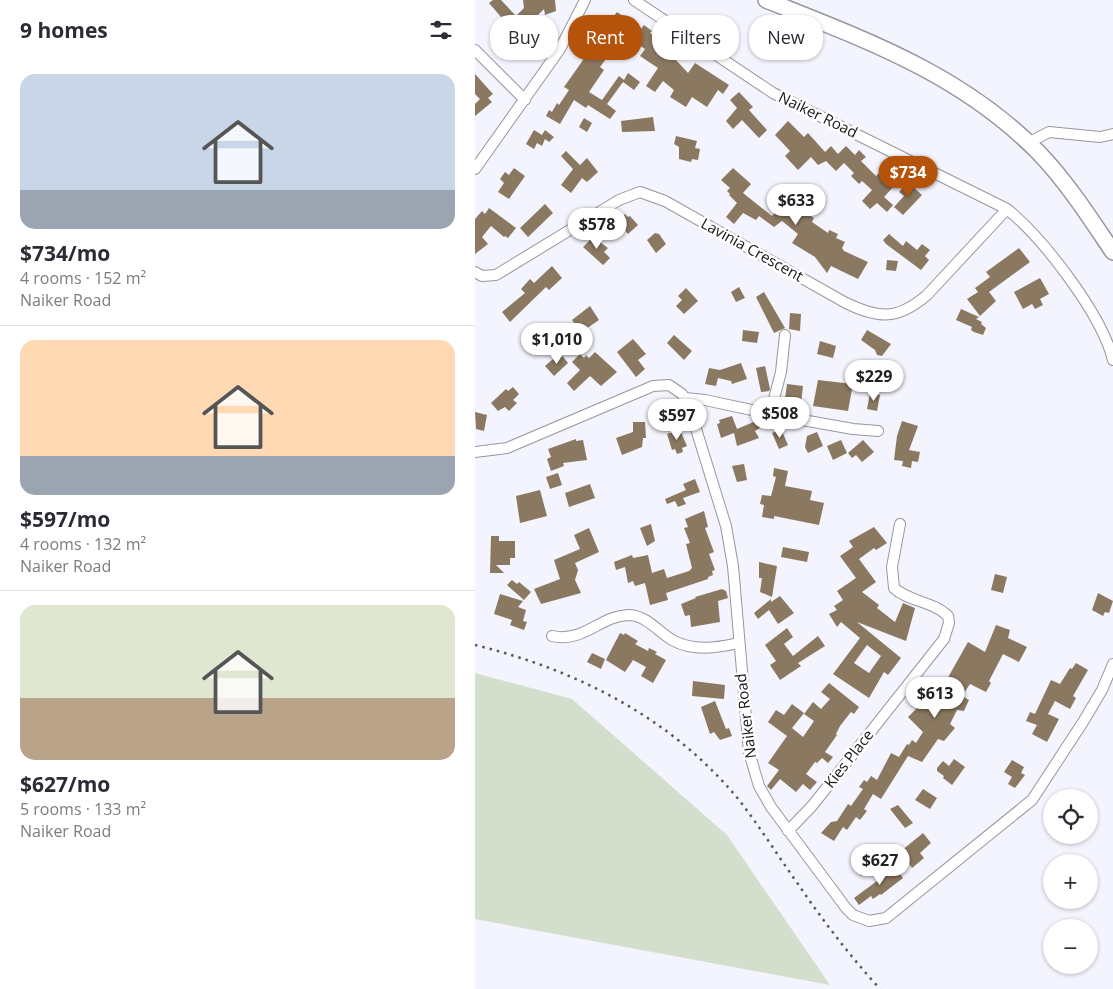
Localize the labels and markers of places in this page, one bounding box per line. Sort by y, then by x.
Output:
pin: $734 [878,156,938,198]
pin: $633 [766,184,826,226]
pin: $578 [567,208,627,250]
pin: $1,010 [516,322,598,365]
pin: $229 [844,360,904,402]
pin: $508 [750,396,810,439]
pin: $597 [647,398,707,441]
pin: $613 [905,676,965,719]
pin: $627 [850,844,910,886]

